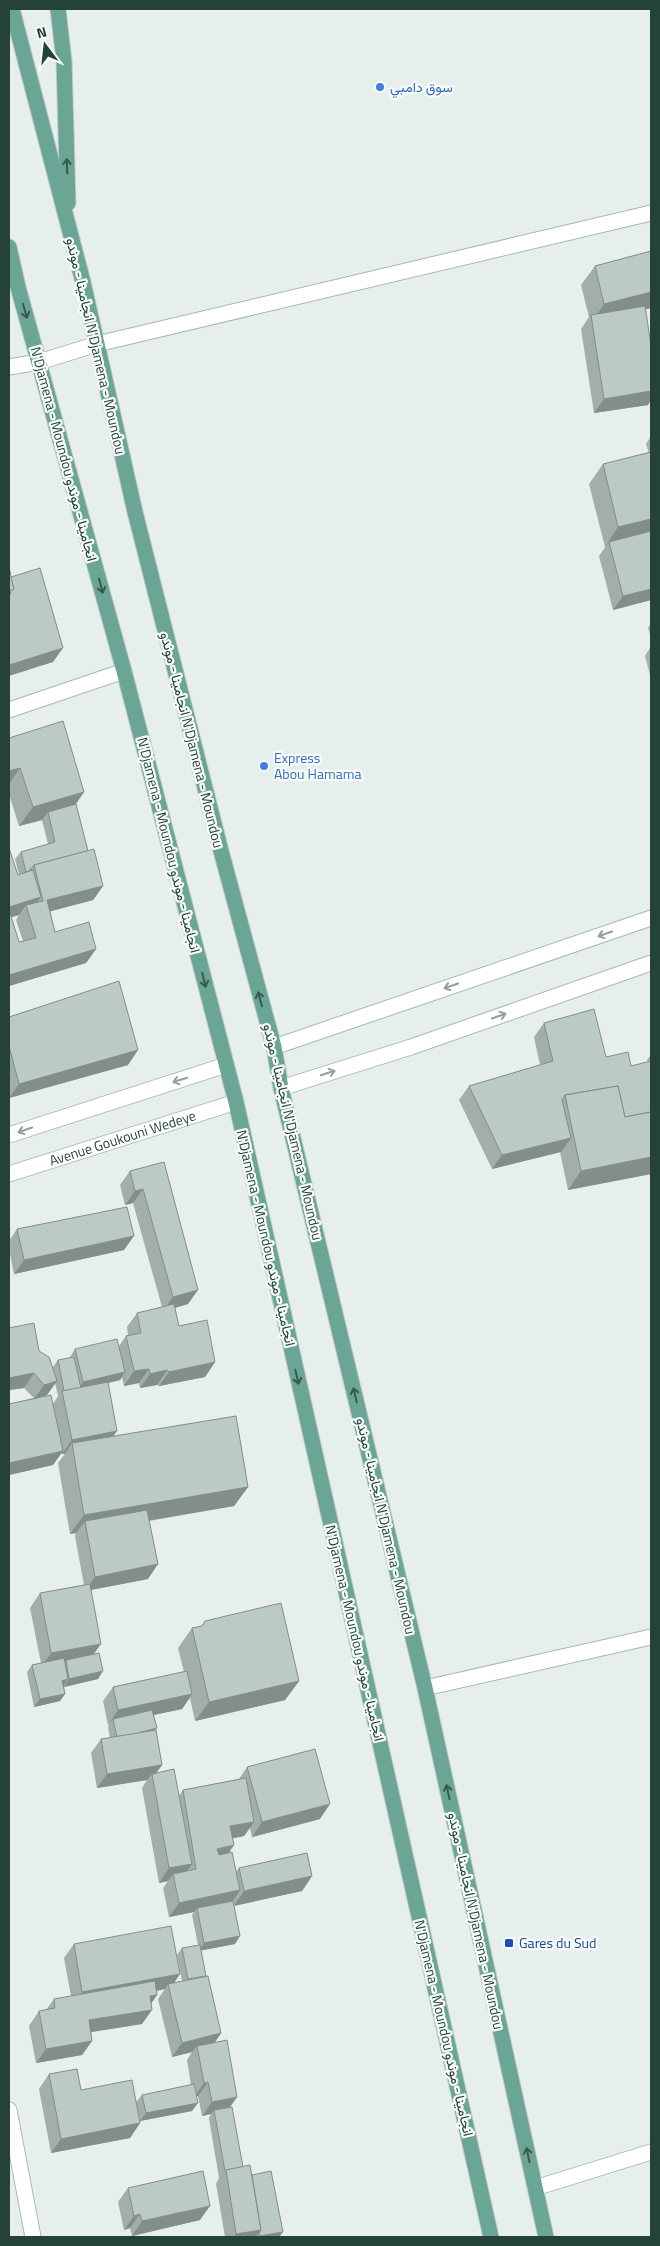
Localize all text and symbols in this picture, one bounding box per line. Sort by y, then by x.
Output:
north arrow [20,20,70,70]
text: N [34,21,49,43]
place label: سوق دامبي [390,76,453,99]
marker: سوق دامبي [374,81,386,93]
one-way arrow [62,158,72,174]
street label: انجامينا - موندو N'Djamena - Moundou [61,236,132,456]
one-way arrow [20,303,30,319]
street label: N'Djamena - Moundou انجامينا - موندو [26,344,103,564]
one-way arrow [97,577,106,593]
street label: انجامينا - موندو N'Djamena - Moundou [156,630,229,850]
street label: N'Djamena - Moundou انجامينا - موندو [133,735,206,955]
place label: Express Abou Hamama [274,747,362,784]
marker: Express Abou Hamama [258,760,270,772]
one-way arrow [597,929,613,939]
one-way arrow [200,972,209,988]
one-way arrow [444,982,460,991]
one-way arrow [255,991,265,1007]
one-way arrow [490,1011,506,1020]
street label: انجامينا - موندو N'Djamena - Moundou [258,1022,329,1242]
one-way arrow [320,1068,336,1078]
one-way arrow [172,1075,188,1085]
street label: Avenue Goukouni Wedeye [46,1104,198,1171]
one-way arrow [18,1126,33,1135]
street label: N'Djamena - Moundou انجامينا - موندو [231,1128,302,1348]
one-way arrow [293,1368,302,1384]
one-way arrow [350,1387,359,1403]
street label: انجامينا - موندو N'Djamena - Moundou [351,1416,422,1636]
street label: N'Djamena - Moundou انجامينا - موندو [320,1523,391,1743]
one-way arrow [443,1784,452,1800]
street label: انجامينا - موندو N'Djamena - Moundou [443,1810,510,2031]
street label: N'Djamena - Moundou انجامينا - موندو [409,1918,480,2138]
place label: Gares du Sud [519,1932,596,1953]
marker: Gares du Sud [503,1937,515,1949]
one-way arrow [522,2148,532,2164]

